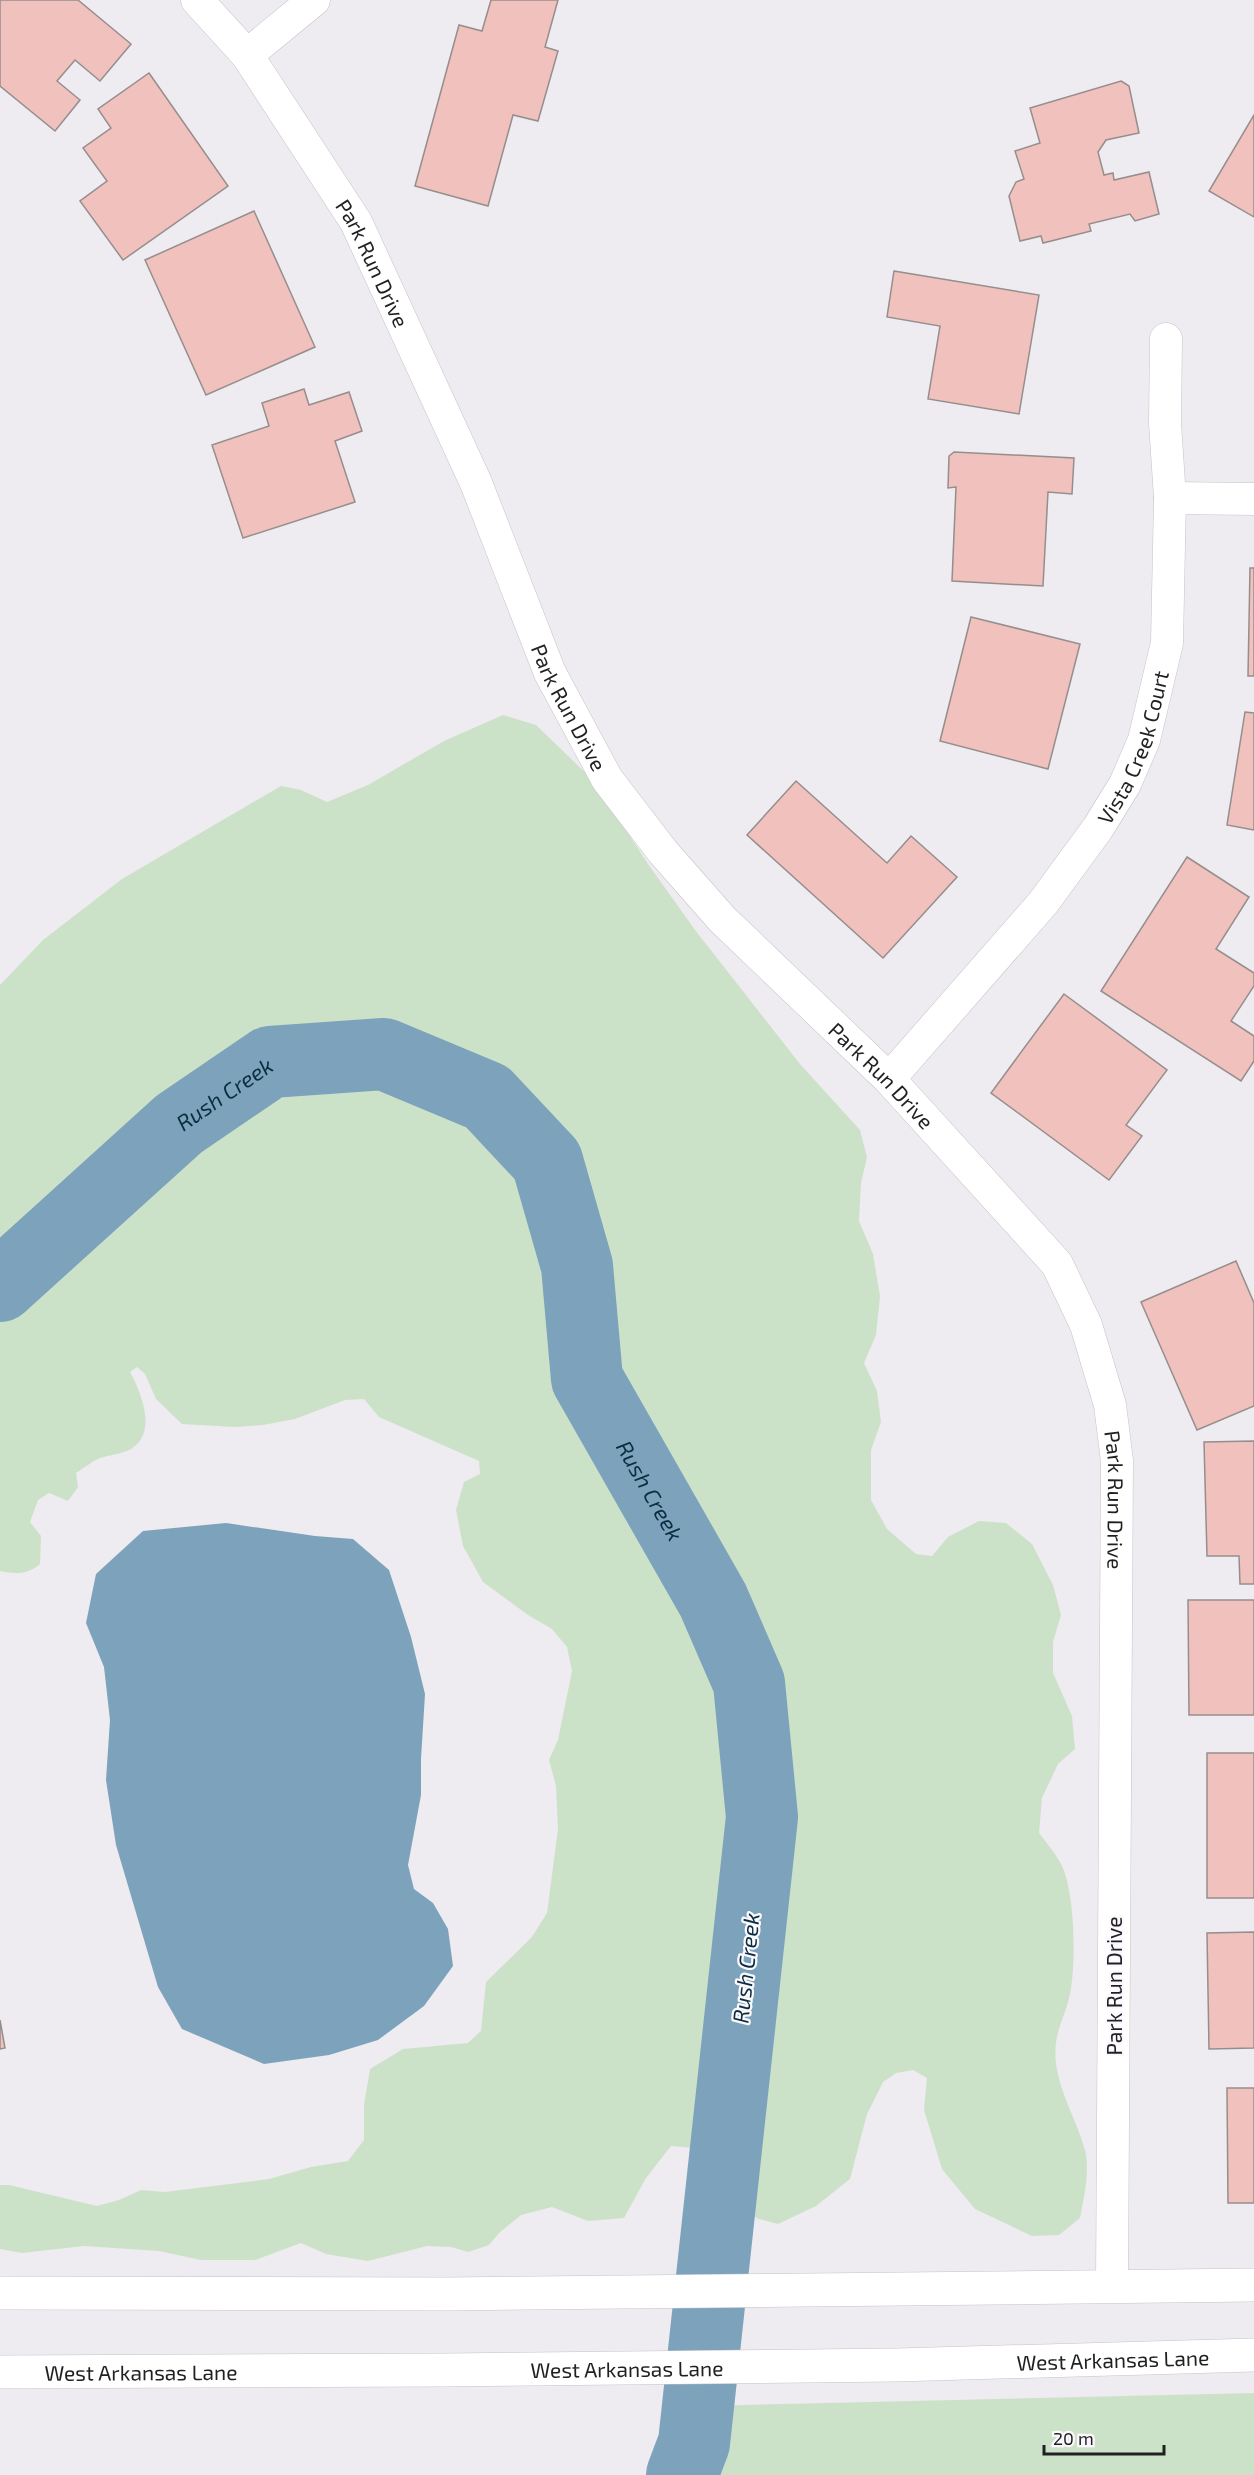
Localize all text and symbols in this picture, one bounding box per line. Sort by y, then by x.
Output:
street label: Park Run Drive [332,194,415,331]
street label: Park Run Drive [527,640,612,775]
street label: Vista Creek Court [1091,668,1173,828]
street label: Park Run Drive [824,1016,940,1133]
water label: Rush Creek [171,1051,277,1135]
street label: Park Run Drive [1101,1429,1130,1569]
water label: Rush Creek [612,1436,689,1545]
water label: Rush Creek [726,1911,764,2025]
street label: Park Run Drive [1101,1916,1126,2056]
street label: West Arkansas Lane [1016,2344,1210,2374]
street label: West Arkansas Lane [530,2354,724,2382]
street label: West Arkansas Lane [44,2358,238,2384]
scale bar [1044,2418,1164,2456]
text: 20 m [1053,2427,1094,2449]

